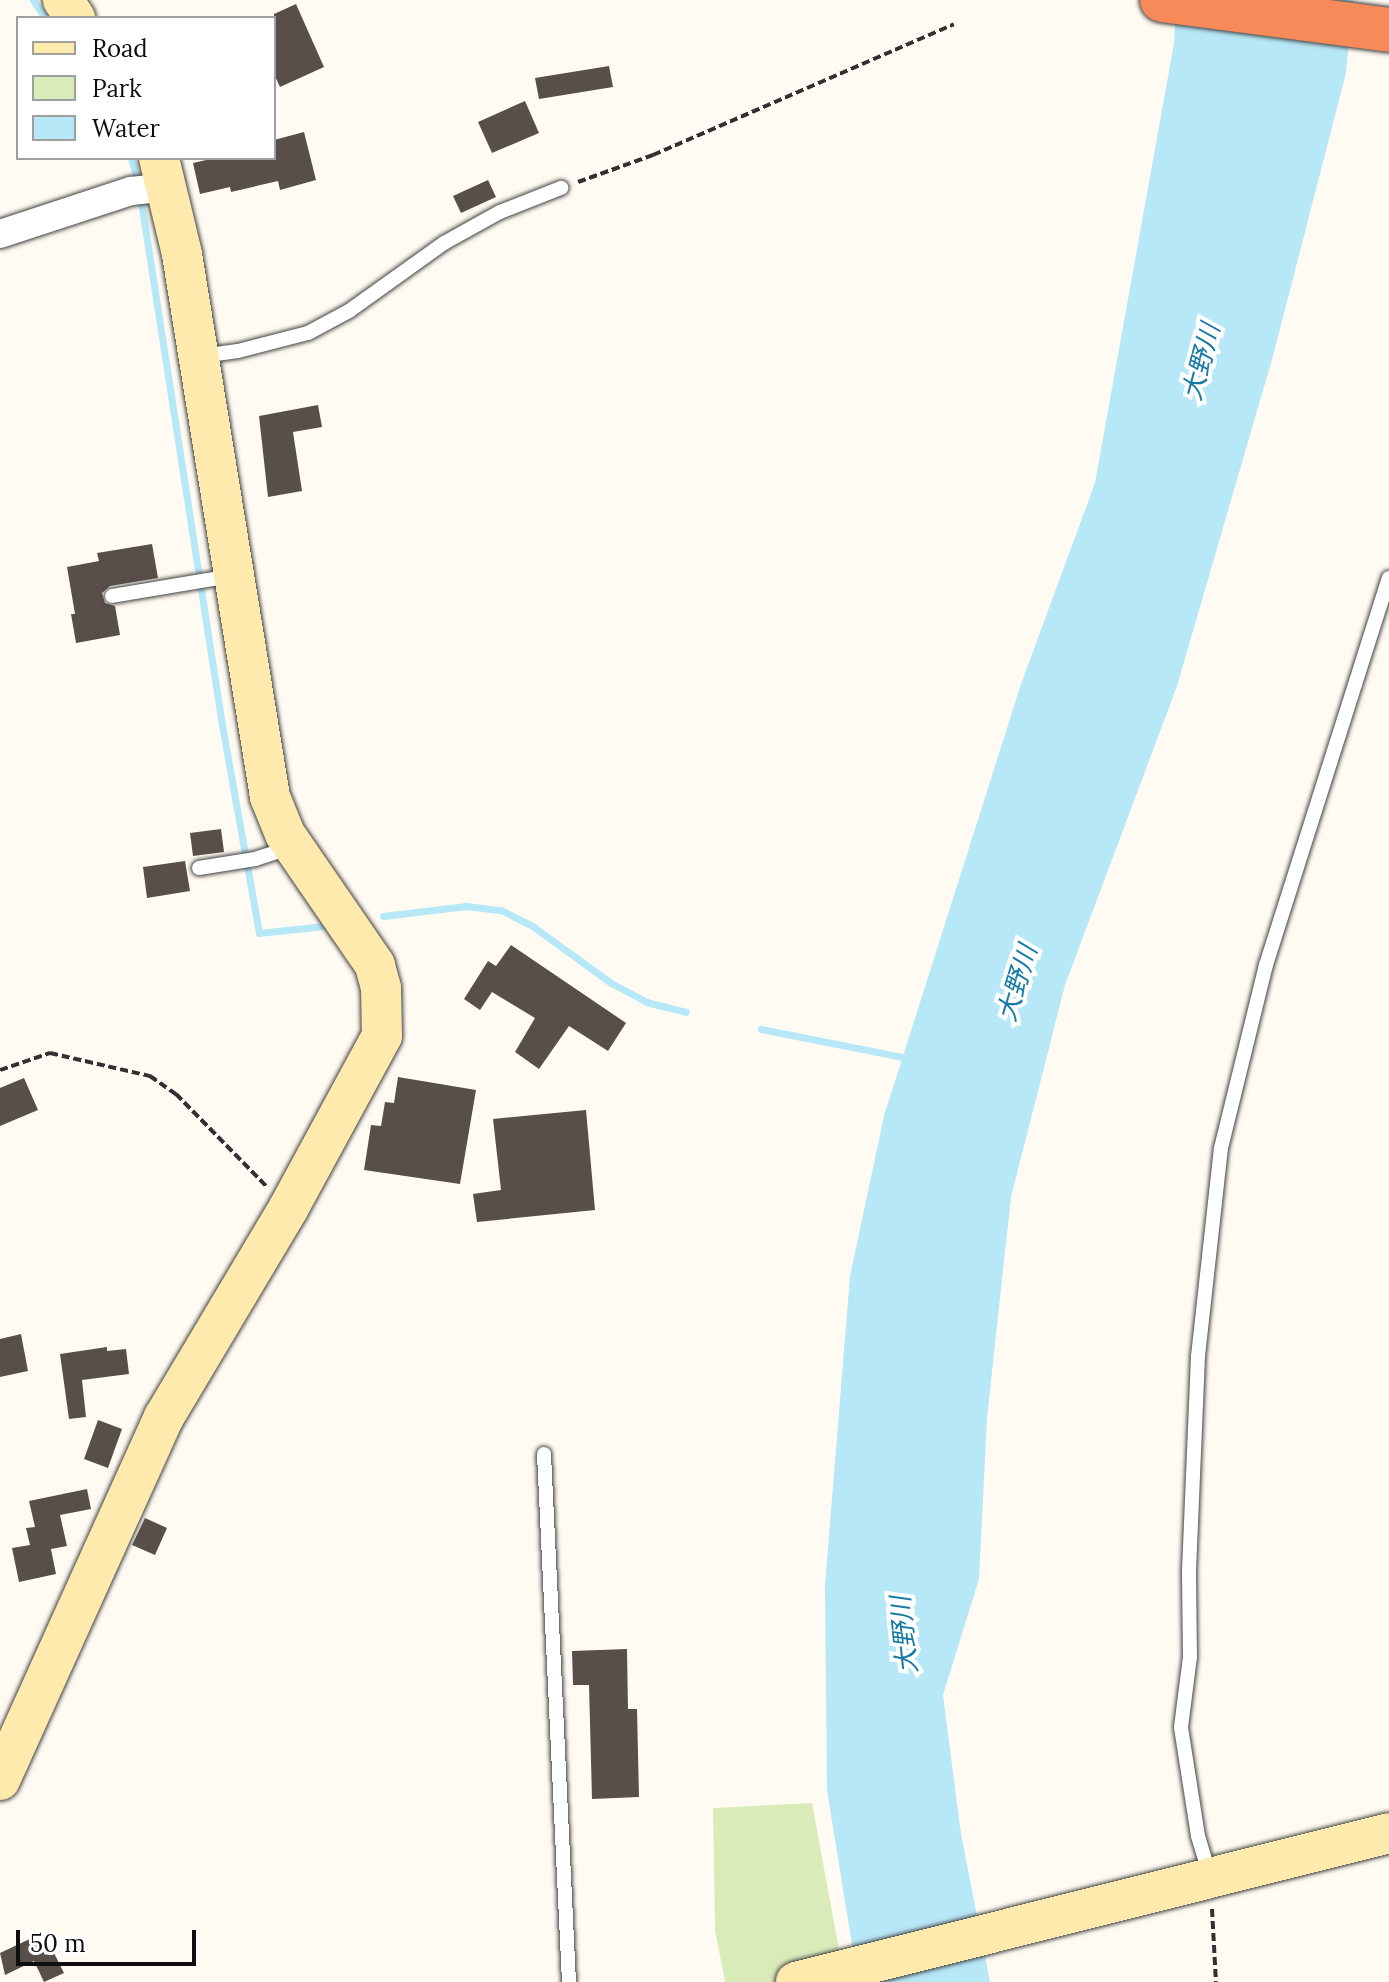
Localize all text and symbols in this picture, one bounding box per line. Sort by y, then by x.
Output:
legend [16,16,276,160]
text: Road [92,33,148,64]
text: Park [92,73,142,104]
text: Water [92,113,160,144]
water label: 大野川 [1176,320,1226,404]
water label: 大野川 [991,941,1043,1025]
water label: 大野川 [884,1595,924,1675]
scale bar [20,1914,200,1964]
text: 50 m [30,1928,86,1959]

